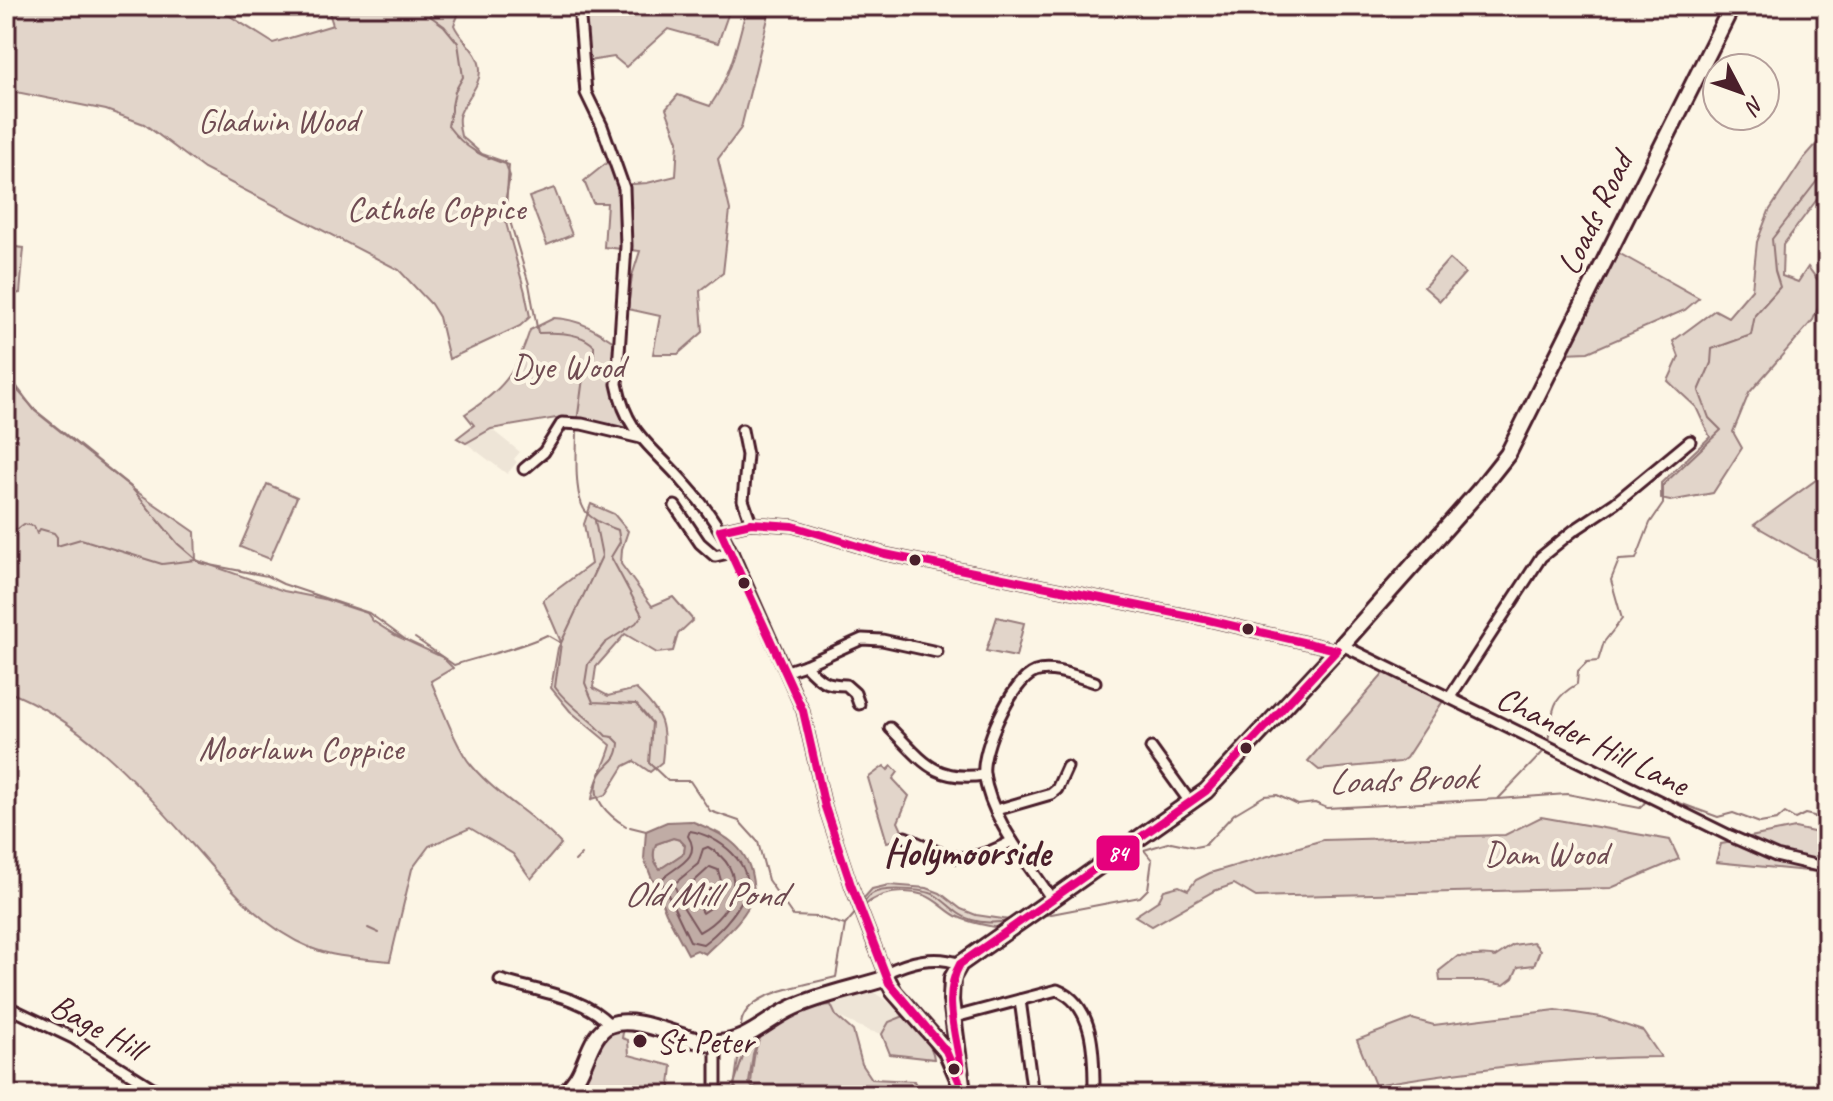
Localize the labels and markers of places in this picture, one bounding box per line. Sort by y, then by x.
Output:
unlabelled marker [907,552,923,568]
unlabelled marker [736,575,752,591]
unlabelled marker [1240,621,1256,637]
unlabelled marker [1238,740,1254,756]
place label: St Peter [656,1020,756,1063]
marker: St Peter [631,1032,649,1050]
unlabelled marker [946,1061,962,1077]

